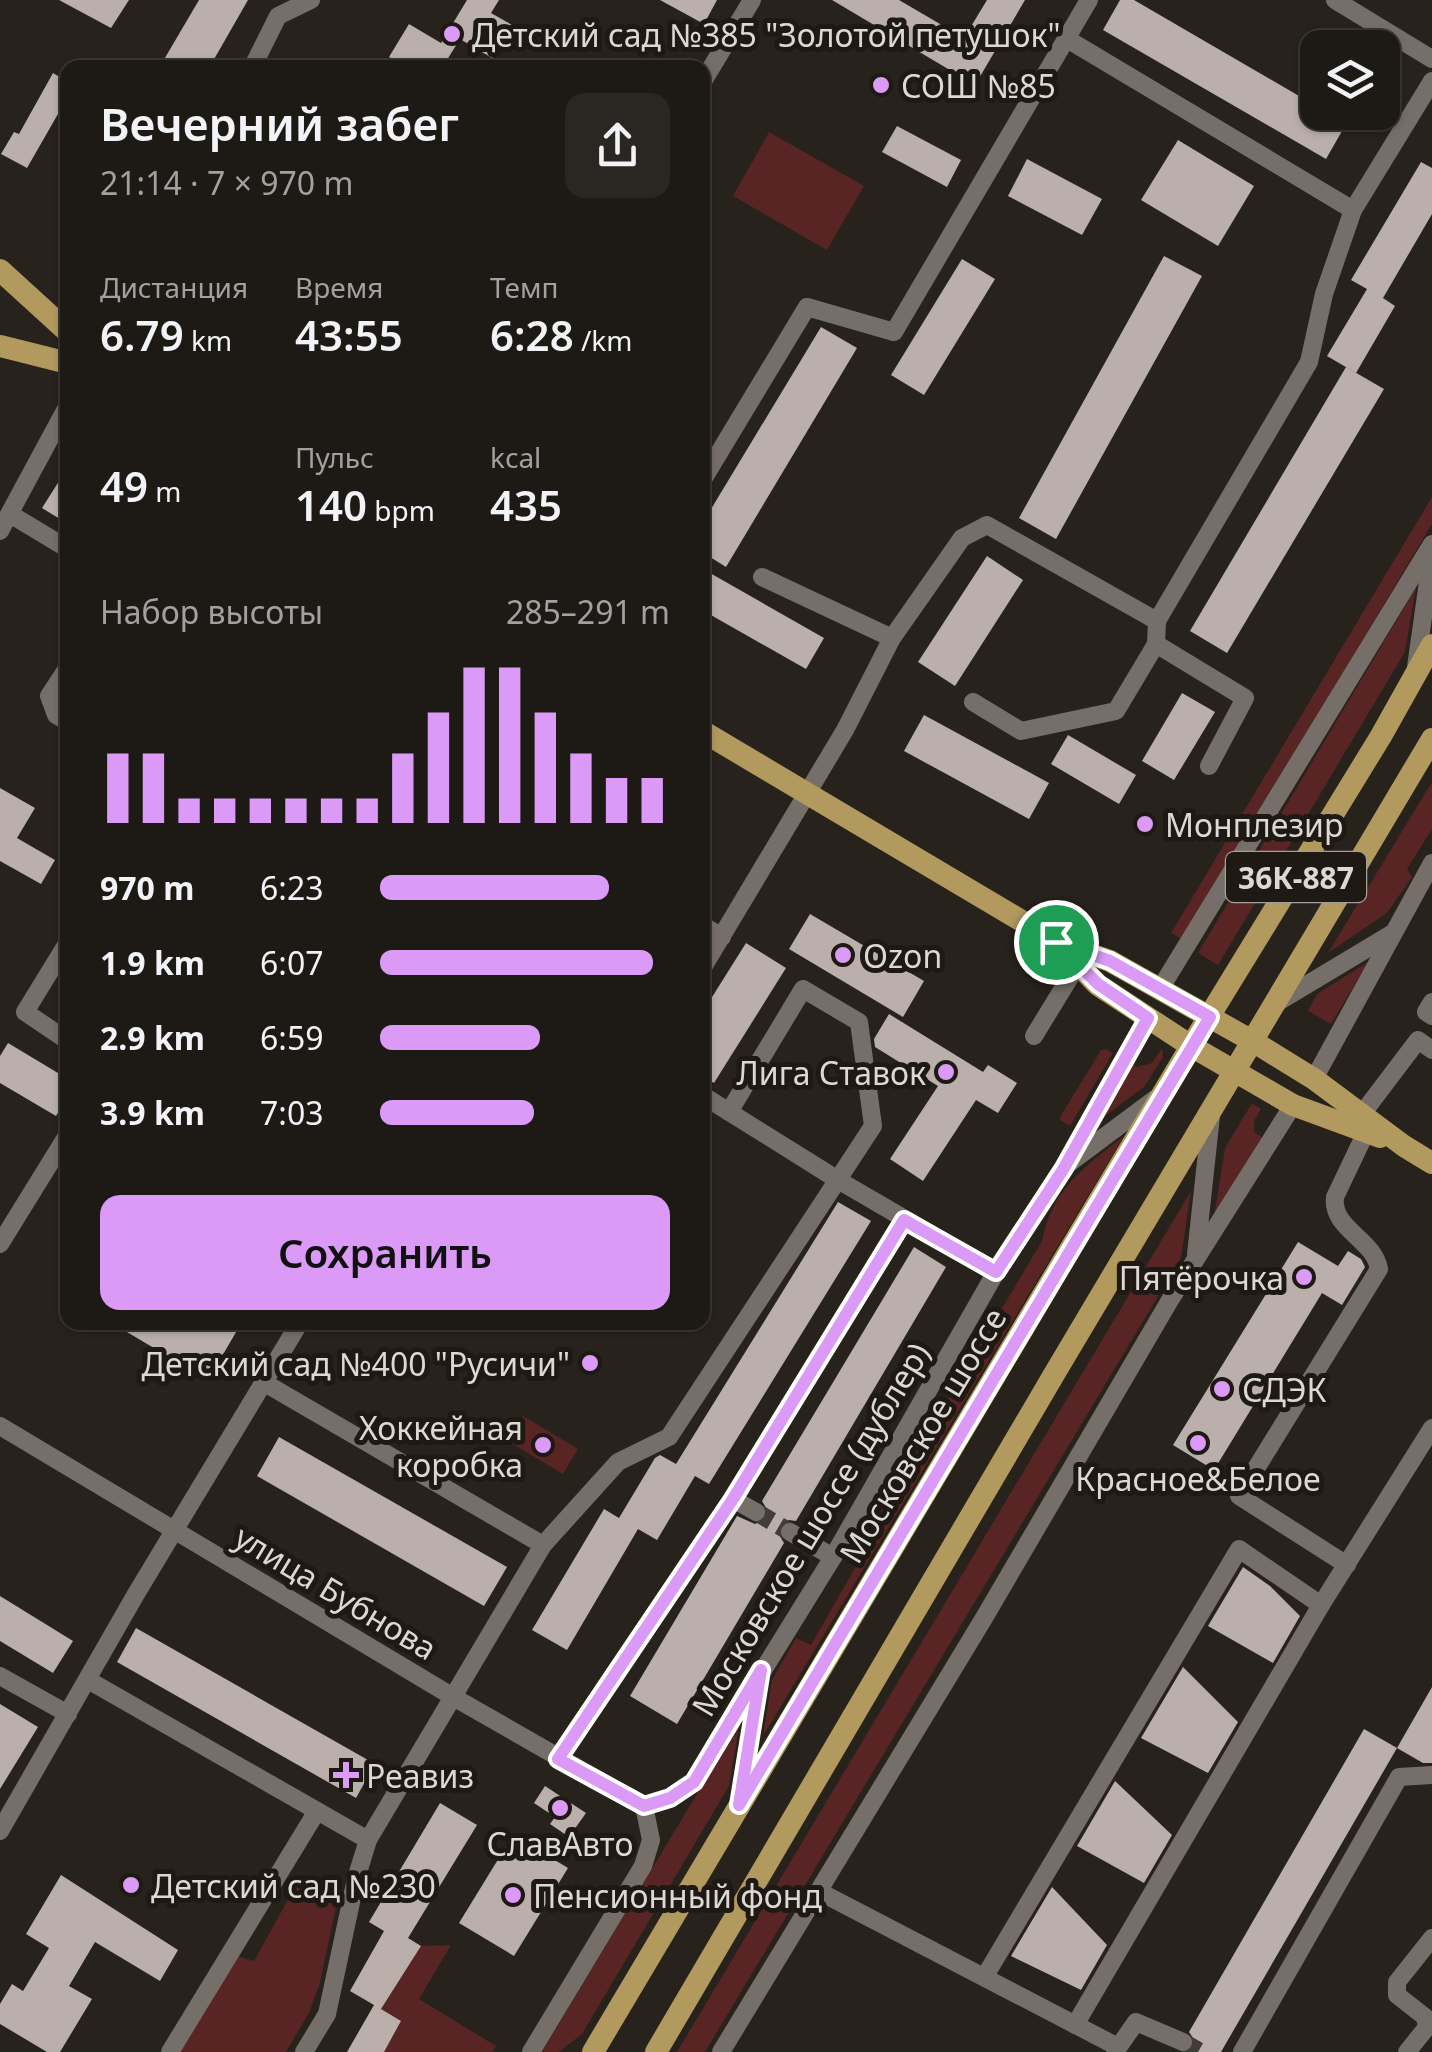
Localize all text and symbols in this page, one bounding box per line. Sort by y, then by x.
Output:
place label: Детский сад №385 "Золотой петушок" [472,13,1061,56]
marker: Детский сад №385 "Золотой петушок" [441,23,463,45]
map controls [1300,30,1400,130]
button: layers [1300,30,1400,130]
place label: СОШ №85 [901,64,1056,107]
marker: СОШ №85 [870,74,892,96]
text: Вечерний забег [100,93,459,154]
button: share [565,93,670,198]
text: 21:14 · 7 × 970 m [100,161,353,204]
text: Дистанция [100,268,248,306]
text: Время [295,268,383,306]
text: Темп [490,268,558,306]
text: 6.79 [100,306,184,363]
text: 43:55 [295,306,403,363]
text: 6:28 [490,306,574,363]
text: km [184,321,232,359]
text: /km [574,321,633,359]
text: Пульс [295,438,374,476]
text: kcal [490,438,541,476]
text: 49 [100,457,148,514]
text: m [148,472,182,510]
text: 140 [295,476,367,533]
text: 435 [490,476,562,533]
text: bpm [367,491,435,529]
text: Набор высоты [100,590,323,633]
text: 285–291 m [506,590,670,633]
place label: Монплезир [1165,803,1343,846]
marker: Монплезир [1134,813,1156,835]
road number: 36К-887 [1226,852,1366,902]
text: 970 m [100,866,194,909]
text: 6:23 [260,866,324,909]
pin [1014,900,1099,985]
icon: arrive [1029,915,1084,970]
place label: Ozon [863,934,942,977]
text: 1.9 km [100,941,205,984]
text: 6:07 [260,941,324,984]
marker: Ozon [832,944,854,966]
text: 2.9 km [100,1016,205,1059]
text: 6:59 [260,1016,324,1059]
place label: Лига Ставок [736,1051,926,1094]
marker: Лига Ставок [935,1061,957,1083]
text: 3.9 km [100,1091,205,1134]
text: 7:03 [260,1091,324,1134]
button: Сохранить [100,1195,670,1310]
place label: Пятёрочка [1119,1256,1284,1299]
marker: Пятёрочка [1293,1266,1315,1288]
street label: Московское шоссе [829,1299,1015,1571]
street label: Московское шоссе (дублер) [681,1334,939,1724]
place label: Детский сад №400 "Русичи" [142,1342,570,1385]
marker: Детский сад №400 "Русичи" [579,1352,601,1374]
place label: СДЭК [1242,1368,1327,1411]
marker: СДЭК [1211,1378,1233,1400]
place label: Хоккейная коробка [359,1406,523,1486]
marker: Красное&Белое [1187,1432,1209,1454]
marker: Хоккейная коробка [532,1434,554,1456]
place label: Красное&Белое [1075,1457,1321,1500]
street label: улица Бубнова [227,1515,445,1669]
place label: Реавиз [366,1754,474,1797]
marker: Реавиз [335,1764,357,1786]
marker: СлавАвто [549,1797,571,1819]
place label: СлавАвто [487,1822,633,1865]
place label: Детский сад №230 [151,1864,436,1907]
marker: Детский сад №230 [120,1874,142,1896]
place label: Пенсионный фонд [533,1874,822,1917]
marker: Пенсионный фонд [502,1884,524,1906]

